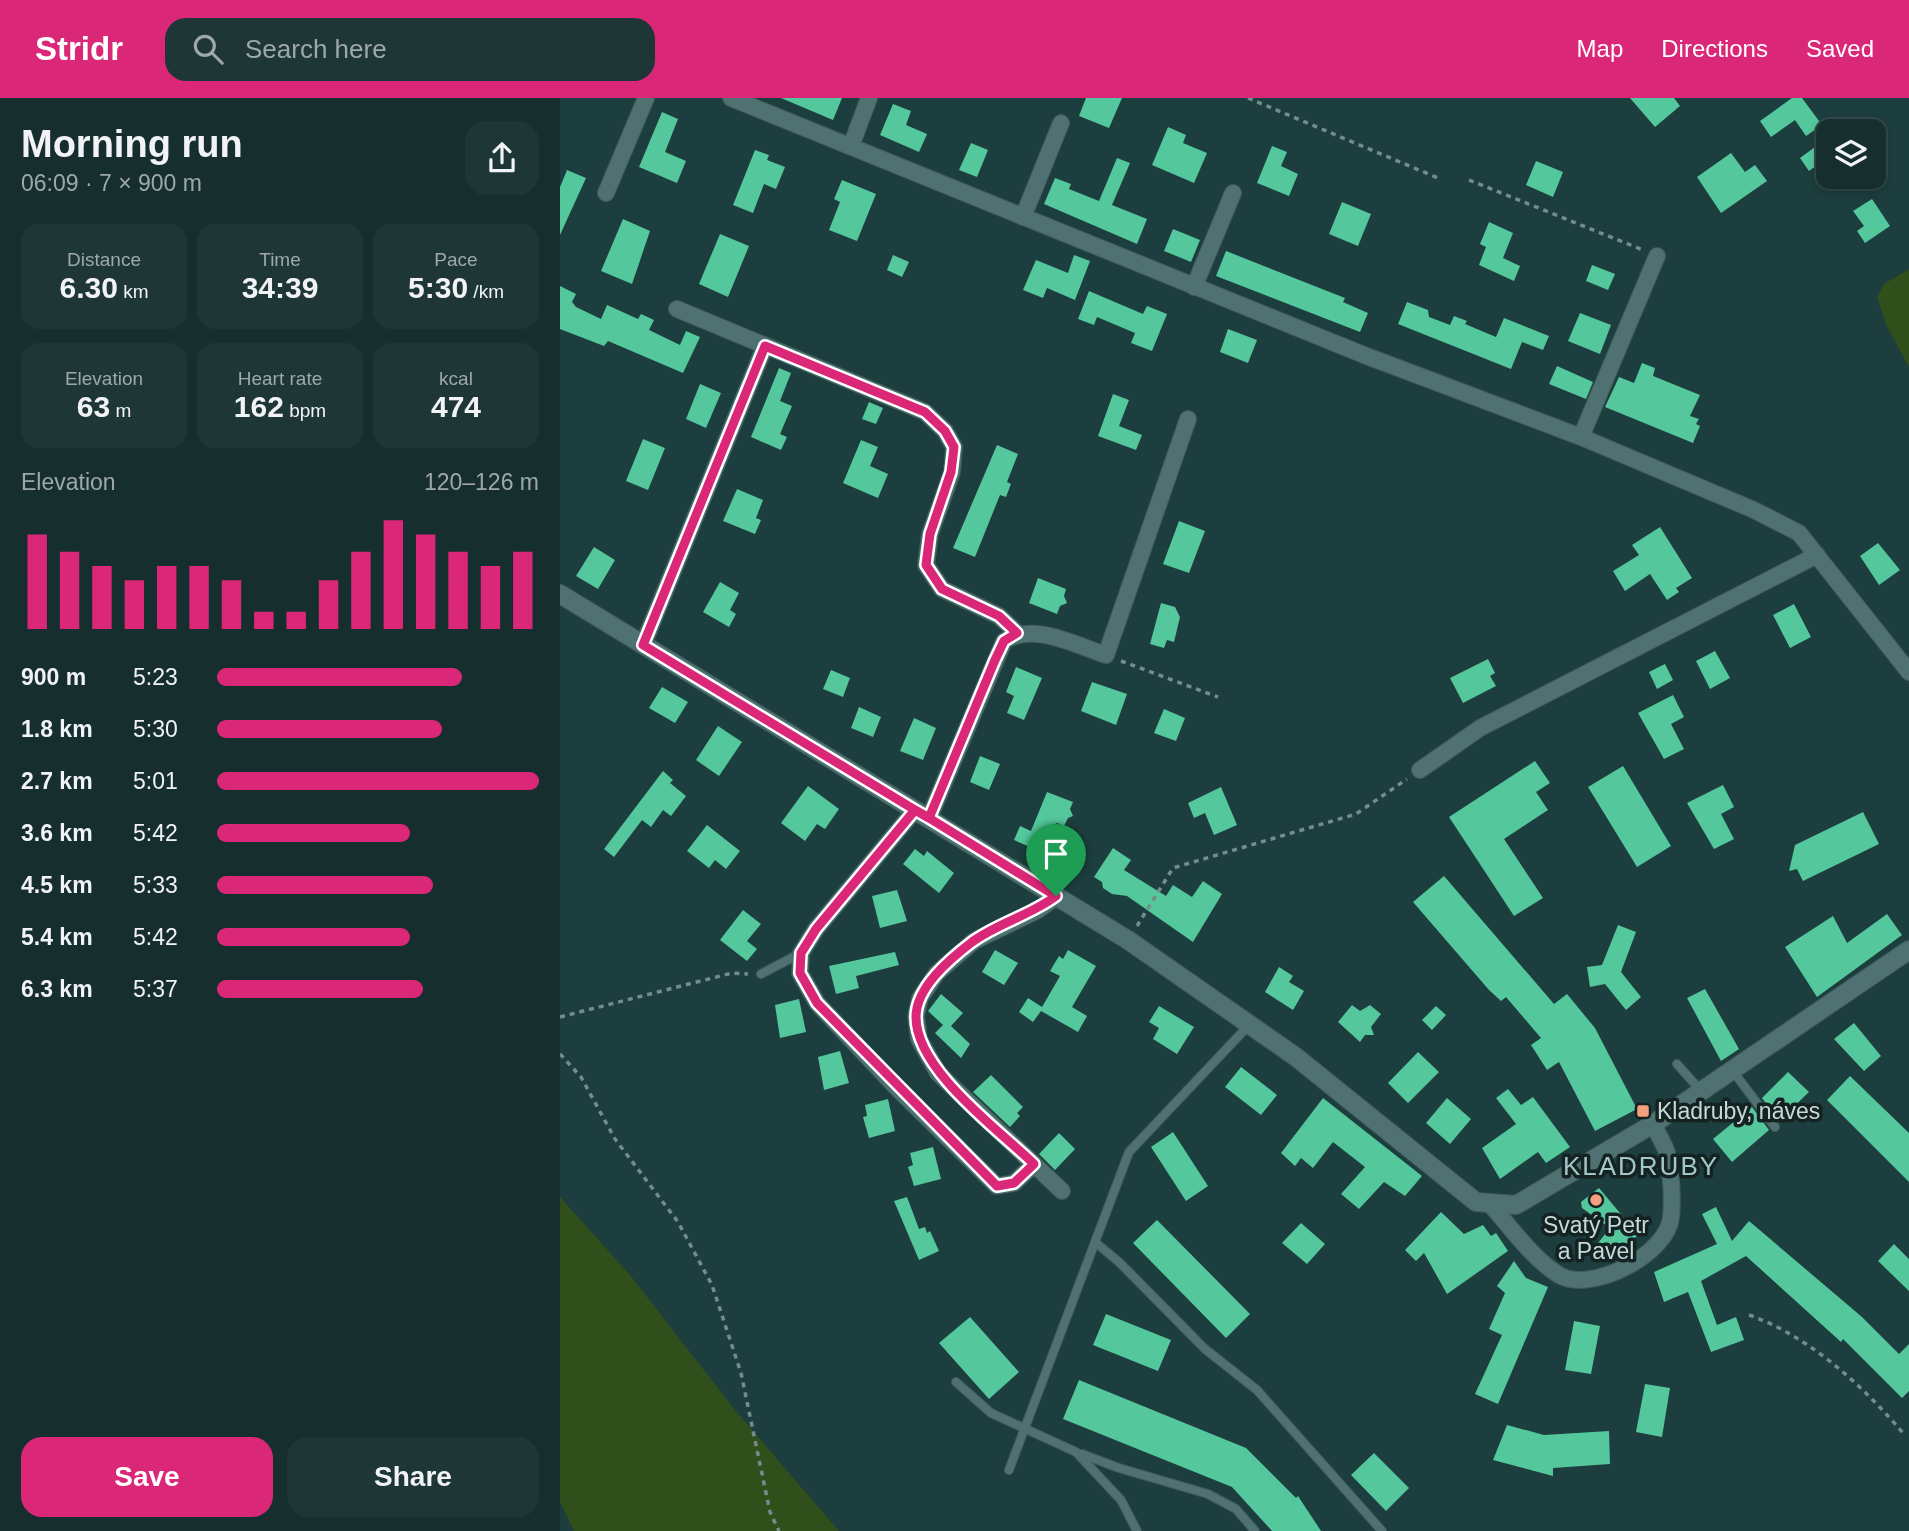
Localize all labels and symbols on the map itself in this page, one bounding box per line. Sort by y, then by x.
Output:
pin [1026,824,1086,896]
place label: Kladruby, náves [1657,1098,1820,1124]
marker: Kladruby, náves [1635,1103,1651,1119]
district label: KLADRUBY [1563,1151,1719,1181]
marker: Svatý Petr a Pavel [1588,1192,1604,1208]
place label: Svatý Petr a Pavel [1543,1212,1649,1264]

